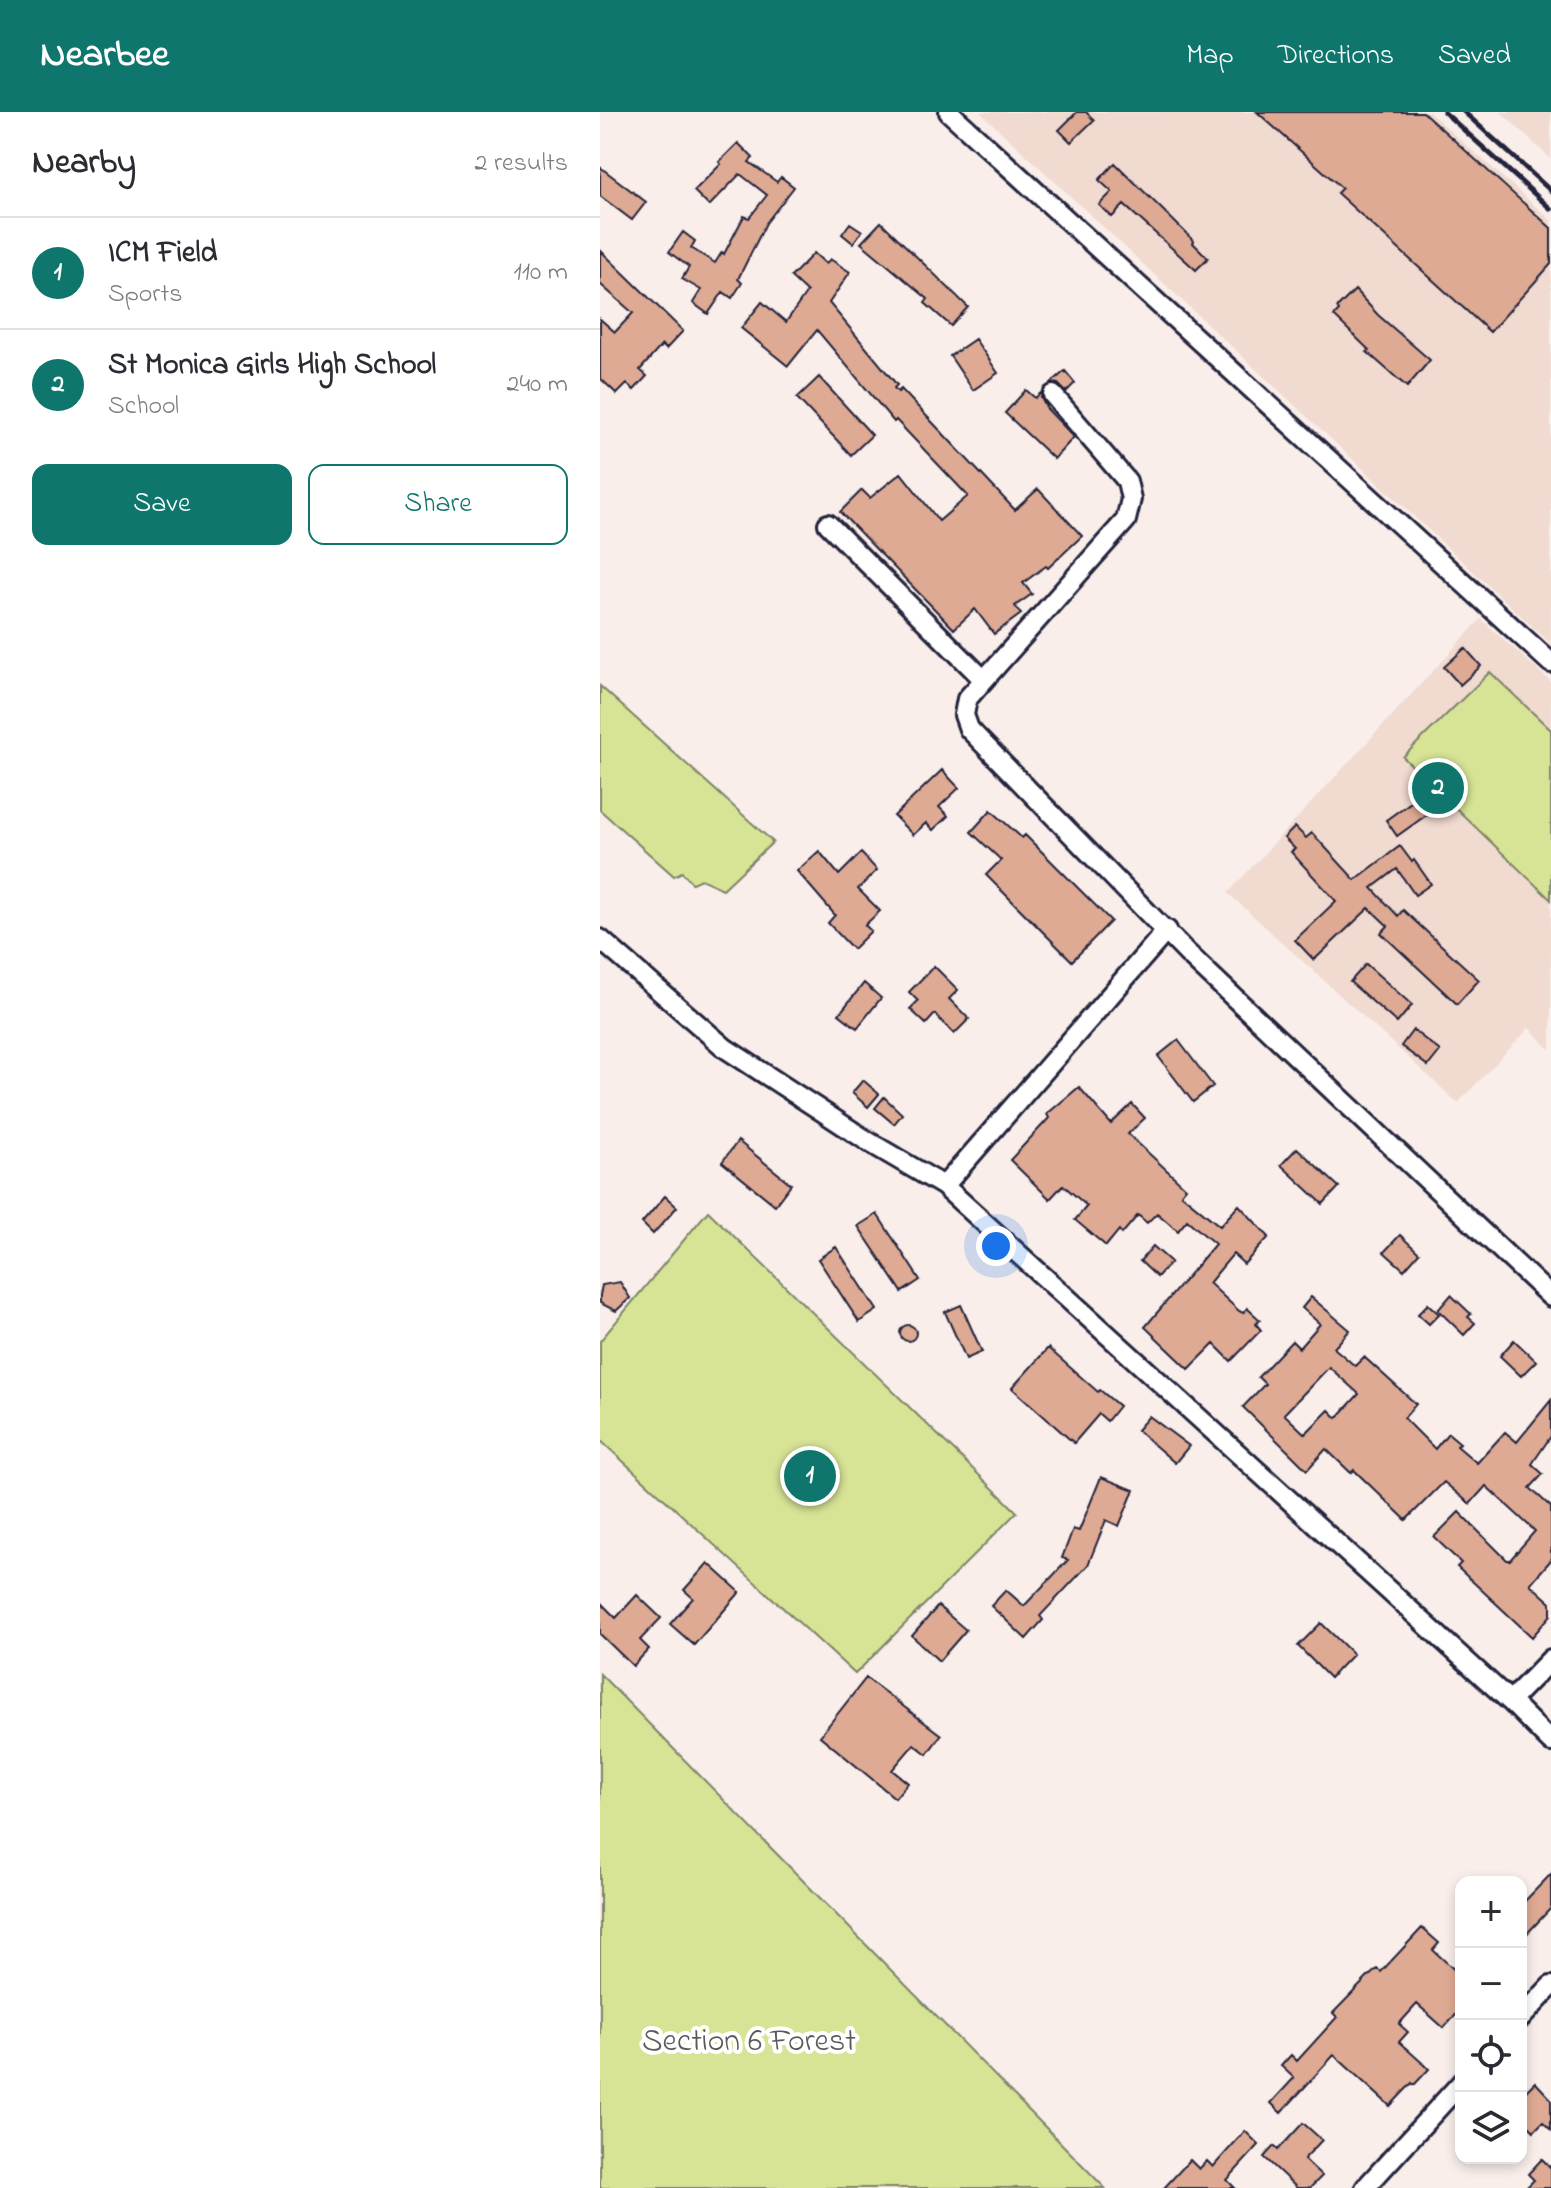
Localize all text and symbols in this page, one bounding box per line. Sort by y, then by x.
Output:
text: Nearbee [40,28,169,84]
text: Map [1186,36,1234,77]
text: Directions [1278,36,1394,77]
text: Saved [1438,36,1511,77]
text: Nearby [32,139,136,189]
text: 2 results [475,145,568,183]
text: ICM Field [108,232,217,276]
text: 1 [54,254,62,292]
text: 110 m [514,254,568,292]
text: Sports [108,276,182,314]
text: St Monica Girls High School [108,344,436,388]
text: 2 [52,366,64,404]
text: 240 m [506,366,568,404]
text: School [108,388,179,426]
button: Save [32,464,292,545]
button: Share [308,464,568,545]
pin: 2 [1412,758,1464,818]
your location [976,1226,1016,1266]
pin: 1 [784,1446,836,1506]
map controls [1455,1876,1527,2164]
button: + [1455,1876,1527,1948]
button: − [1455,1948,1527,2020]
park label: Section 6 Forest [642,2019,856,2066]
button: locate [1455,2020,1527,2092]
button: layers [1455,2092,1527,2164]

